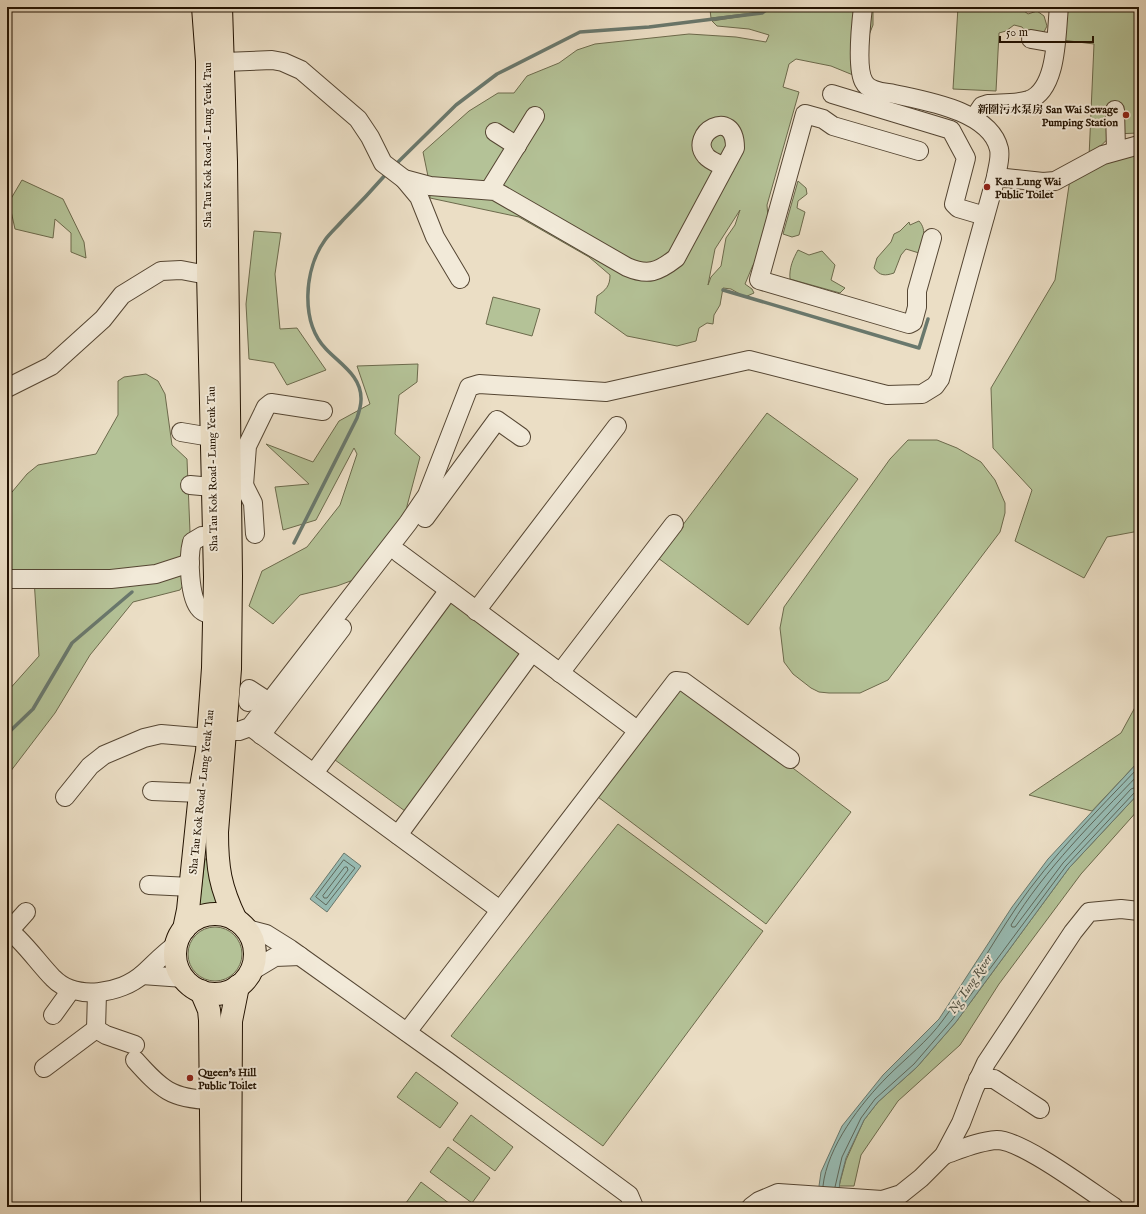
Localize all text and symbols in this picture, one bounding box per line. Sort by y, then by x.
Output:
scale bar [1000,18,1093,44]
text: 50 m [1006,25,1028,40]
street label: Sha Tau Kok Road – Lung Yeuk Tau [201,62,215,228]
place label: 新圍污水泵房 San Wai Sewage Pumping Station [977,103,1118,130]
marker: 新圍污水泵房 San Wai Sewage Pumping Station [1121,110,1131,120]
place label: Kan Lung Wai Public Toilet [995,175,1061,202]
marker: Kan Lung Wai Public Toilet [982,182,992,192]
street label: Sha Tau Kok Road – Lung Yeuk Tau [205,386,221,552]
street label: Sha Tau Kok Road – Lung Yeuk Tau [186,709,218,875]
water label: Ng Tung River [945,951,997,1017]
place label: Queen's Hill Public Toilet [198,1066,257,1093]
marker: Queen's Hill Public Toilet [185,1073,195,1083]

